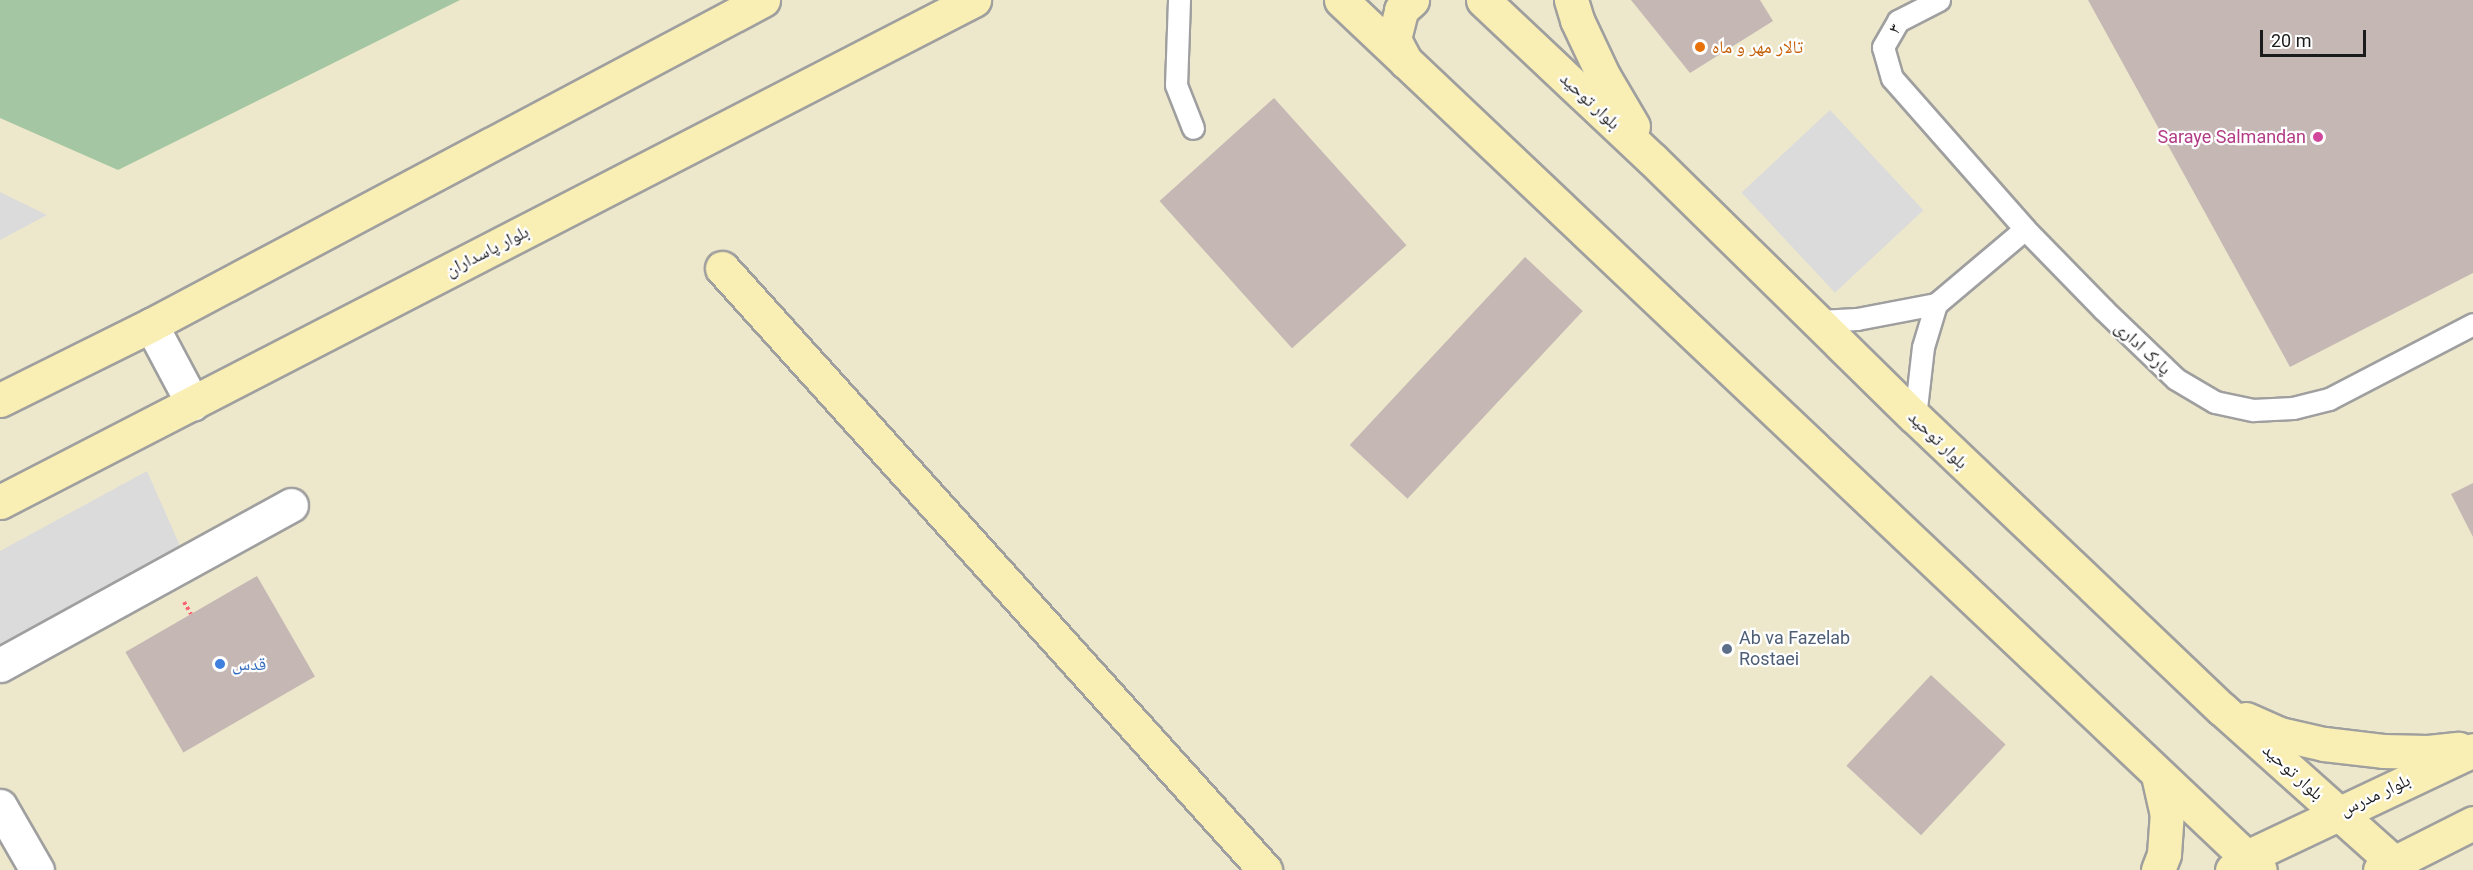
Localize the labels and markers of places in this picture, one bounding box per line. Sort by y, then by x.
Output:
place label: تالار مهر و ماه [1712,36,1803,58]
marker: تالار مهر و ماه [1693,40,1707,54]
place label: Saraye Salmandan [2157,126,2306,148]
marker: Saraye Salmandan [2311,130,2325,144]
place label: Ab va Fazelab Rostaei [1739,628,1850,670]
marker: Ab va Fazelab Rostaei [1720,642,1734,656]
place label: قدس [232,653,266,675]
marker: قدس [213,657,227,671]

